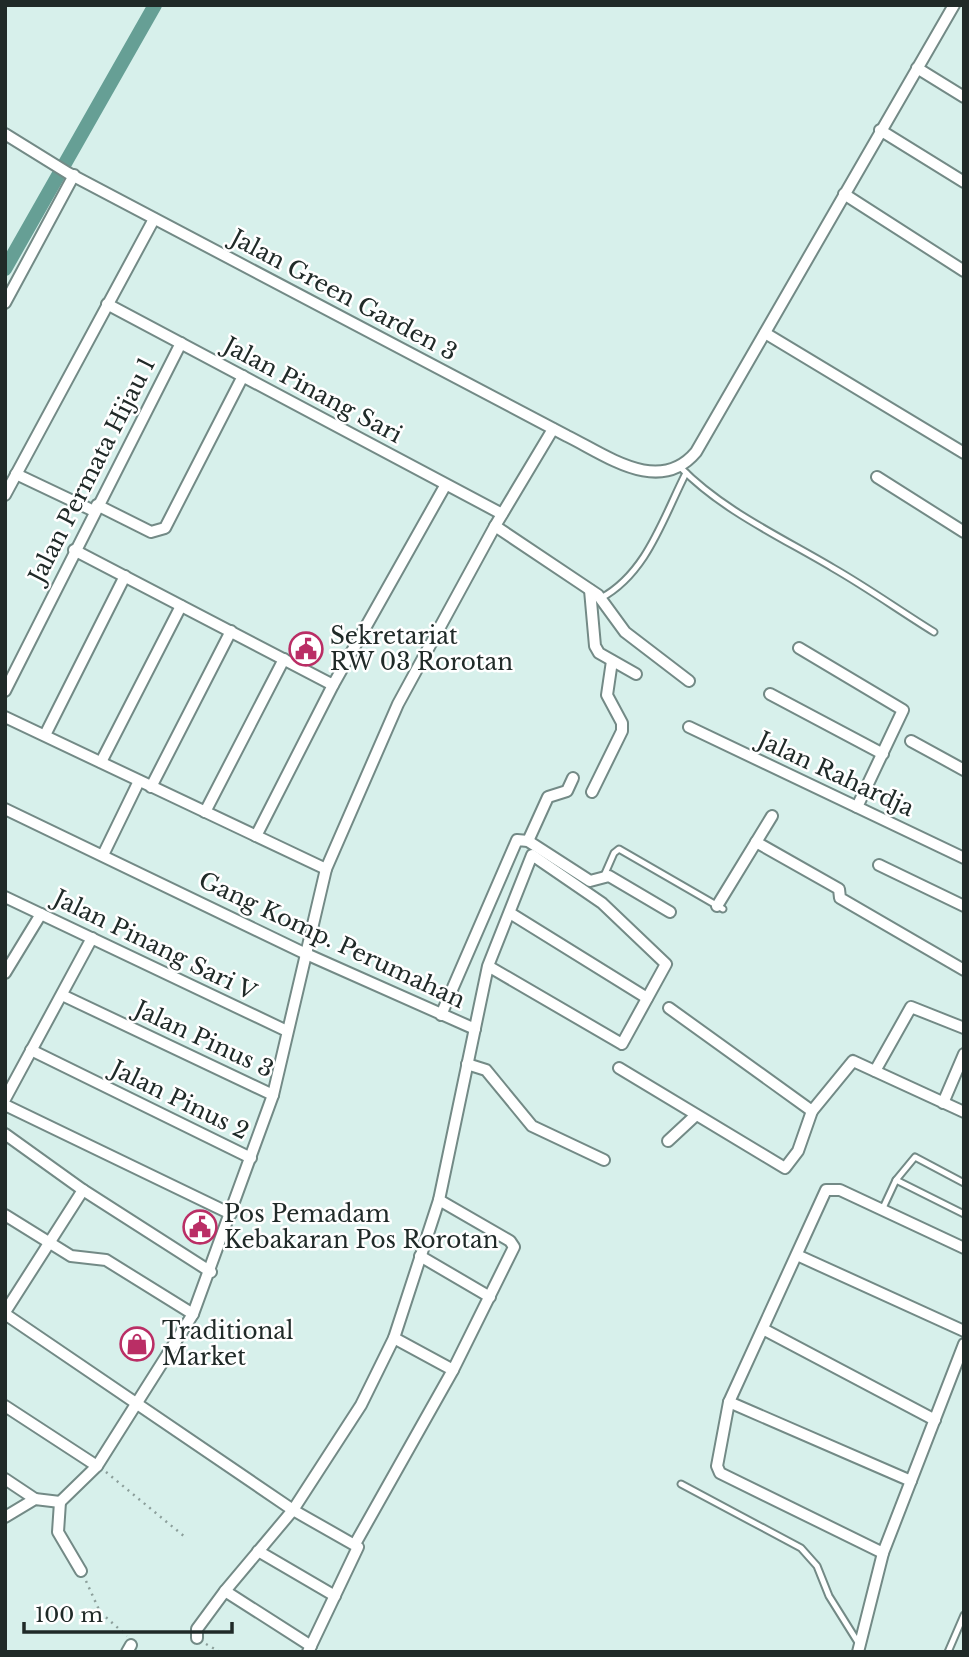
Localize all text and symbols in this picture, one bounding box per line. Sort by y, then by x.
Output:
street label: Jalan Green Garden 3 [223,222,462,367]
street label: Jalan Pinang Sari [216,330,407,449]
street label: Jalan Permata Hijau 1 [22,353,161,590]
place label: Sekretariat RW 03 Rorotan [330,622,513,676]
public building icon: Sekretariat RW 03 Rorotan [287,630,325,668]
street label: Jalan Rahardja [751,724,919,823]
street label: Gang Komp. Perumahan [194,866,470,1014]
street label: Jalan Pinang Sari V [46,882,262,1007]
street label: Jalan Pinus 3 [127,993,278,1083]
street label: Jalan Pinus 2 [104,1053,253,1145]
place label: Pos Pemadam Kebakaran Pos Rorotan [224,1200,499,1254]
public building icon: Pos Pemadam Kebakaran Pos Rorotan [181,1208,219,1246]
place label: Traditional Market [162,1317,294,1371]
shop icon: Traditional Market [118,1325,156,1363]
scale bar [24,1590,233,1634]
text: 100 m [35,1602,103,1628]

